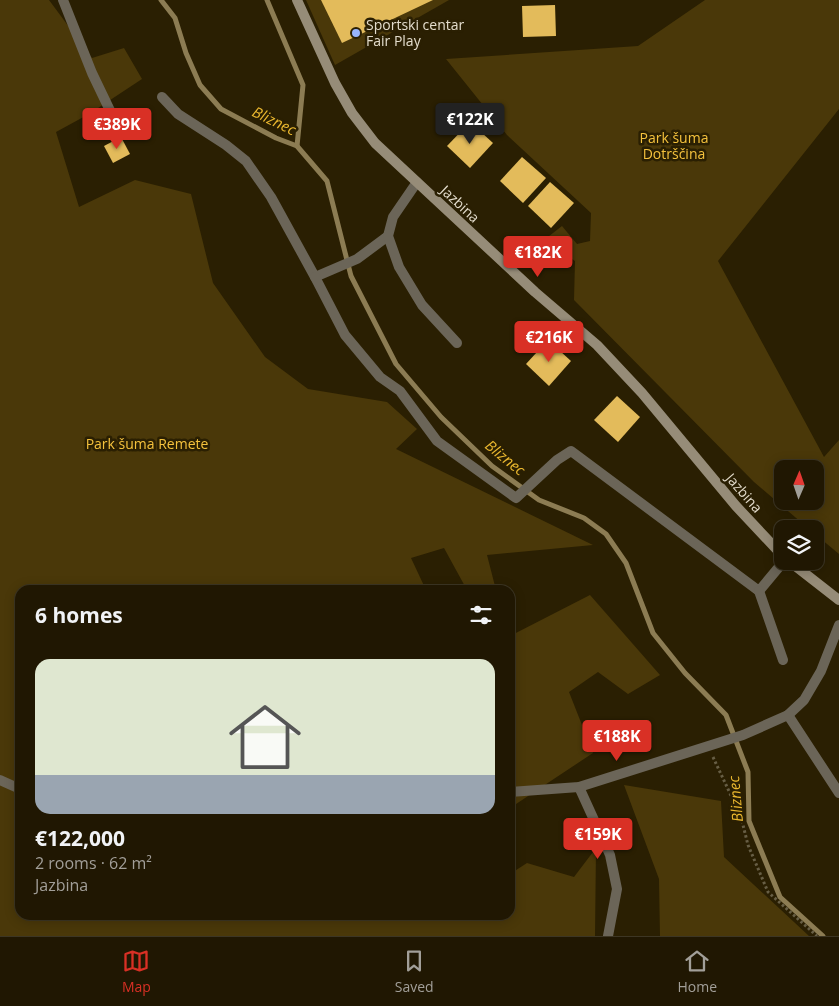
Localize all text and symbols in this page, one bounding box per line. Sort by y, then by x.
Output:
place label: Sportski centar Fair Play [366,15,464,50]
marker: Sportski centar Fair Play [350,27,362,39]
water label: Bliznec [249,101,300,139]
pin: €122K [435,102,505,145]
pin: €389K [82,108,152,150]
text: €122K [446,108,494,130]
text: €389K [93,113,141,135]
park label: Park šuma Dotrščina [640,128,708,163]
street label: Jazbina [435,179,484,226]
pin: €182K [503,236,573,278]
text: €182K [514,241,562,263]
pin: €216K [514,320,584,363]
text: €216K [525,326,573,348]
park label: Park šuma Remete [86,434,208,453]
water label: Bliznec [481,435,530,480]
north arrow [774,460,824,510]
map controls [774,460,824,570]
street label: Jazbina [721,467,767,516]
button: layers [774,520,824,570]
text: 6 homes [35,601,123,629]
icon: filters [467,601,495,629]
icon: home [220,692,310,782]
pin: €188K [582,720,652,762]
text: €188K [593,725,641,747]
water label: Bliznec [723,775,747,823]
pin: €159K [563,818,633,860]
text: €159K [574,823,622,845]
text: €122,000 [35,824,125,852]
text: 2 rooms · 62 m² [35,852,152,874]
text: Jazbina [35,874,88,896]
tab: Map [122,947,151,996]
tab: Saved [395,947,434,996]
tab: Home [677,947,717,996]

